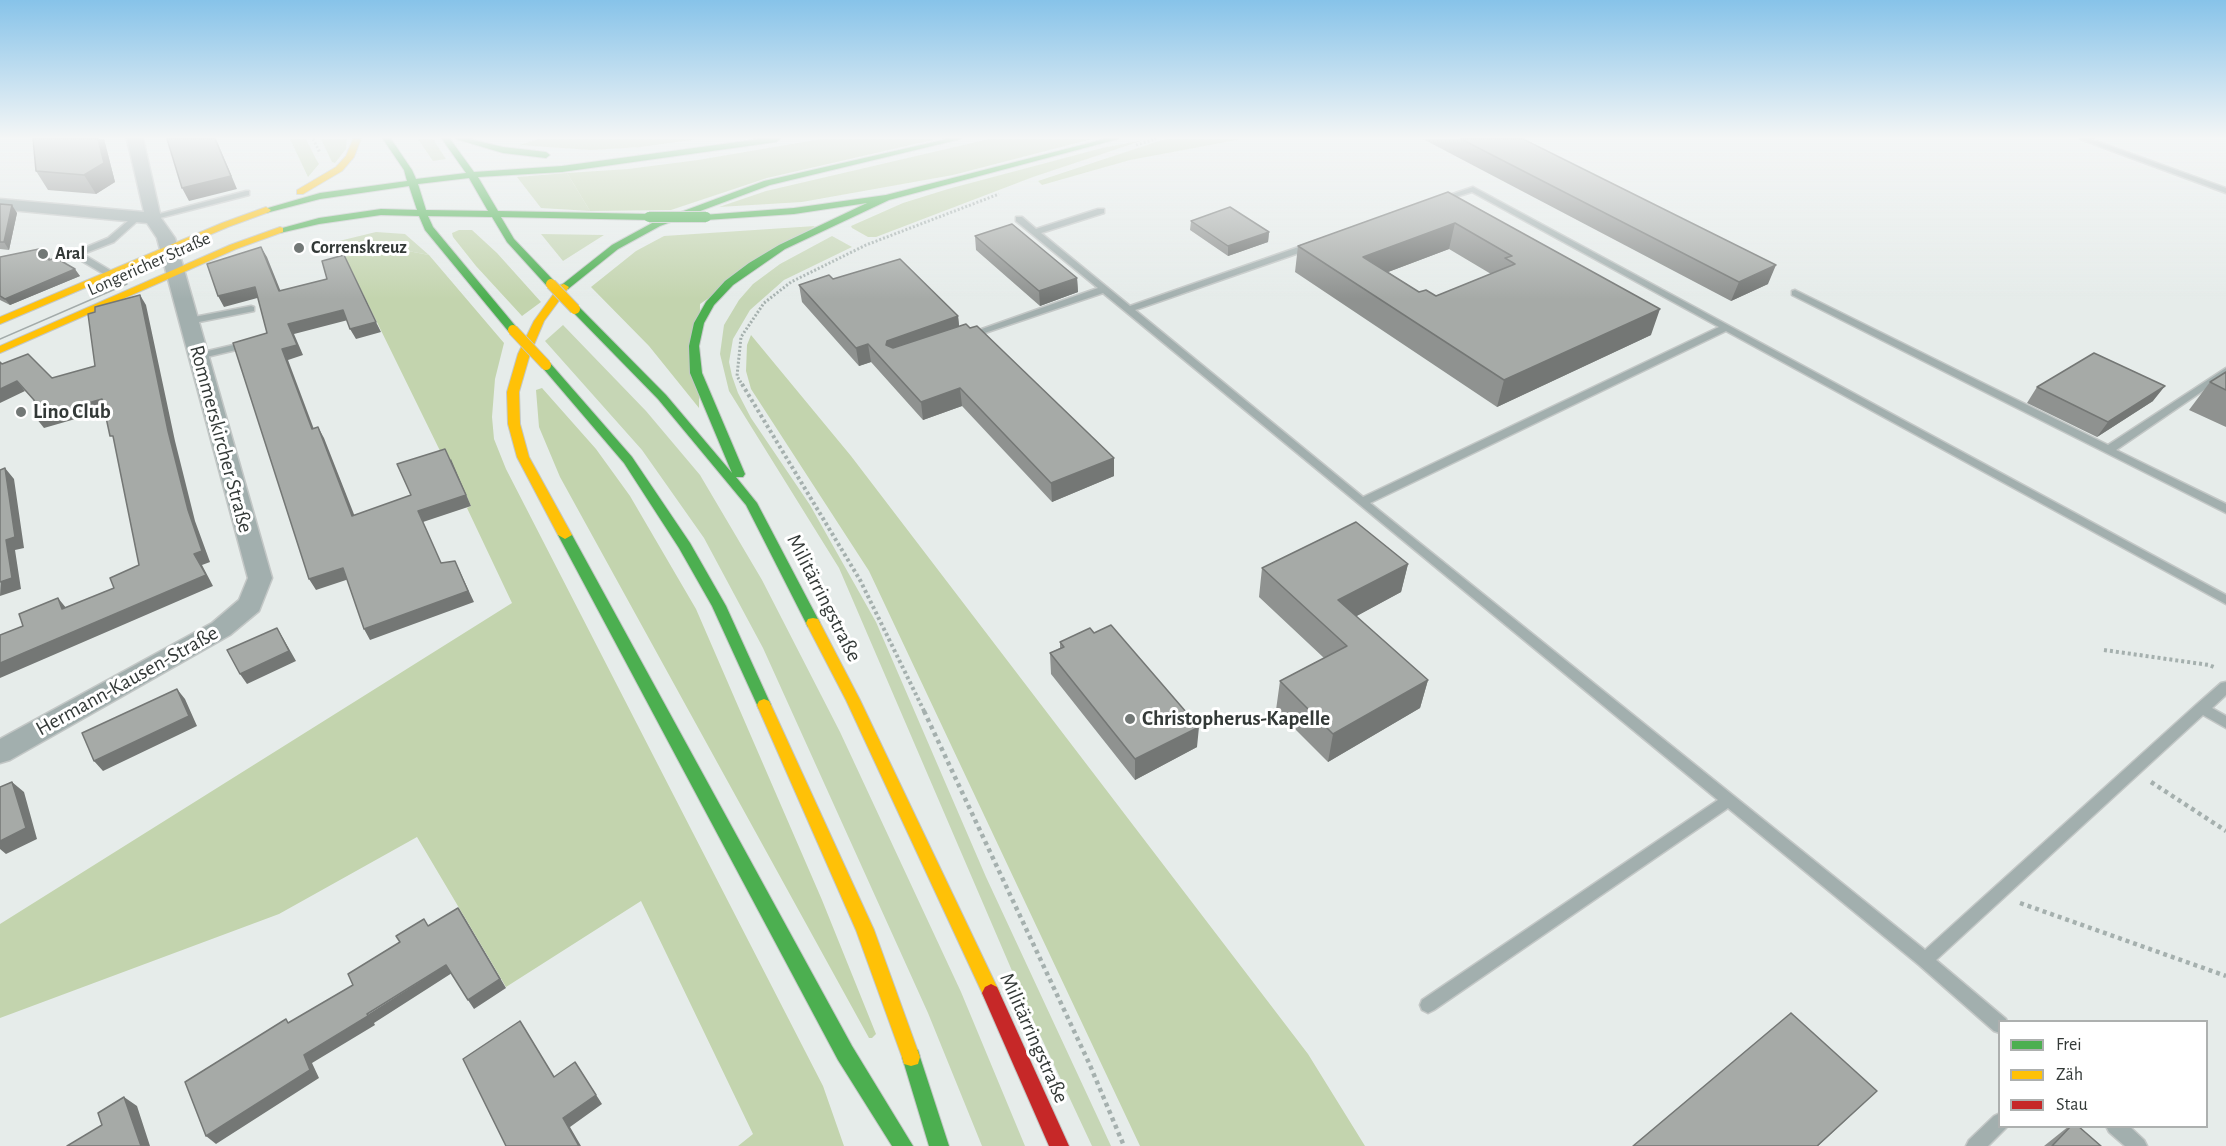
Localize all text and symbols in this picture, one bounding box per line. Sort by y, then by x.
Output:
street label: Longericher Straße [84,227,214,301]
place label: Correnskreuz [311,237,407,259]
marker: Correnskreuz [292,241,306,255]
place label: Aral [55,243,85,265]
marker: Aral [36,247,50,261]
street label: Rommerskircher Straße [184,342,258,536]
place label: Lino Club [33,399,111,425]
marker: Lino Club [14,405,28,419]
street label: Militärringstraße [781,530,867,666]
street label: Hermann-Kausen-Straße [31,620,223,742]
place label: Christopherus-Kapelle [1142,706,1330,732]
marker: Christopherus-Kapelle [1123,712,1137,726]
street label: Militärringstraße [994,969,1074,1107]
legend [1998,1020,2208,1128]
text: Frei [2056,1036,2082,1054]
text: Zäh [2056,1066,2083,1084]
text: Stau [2056,1096,2088,1114]

